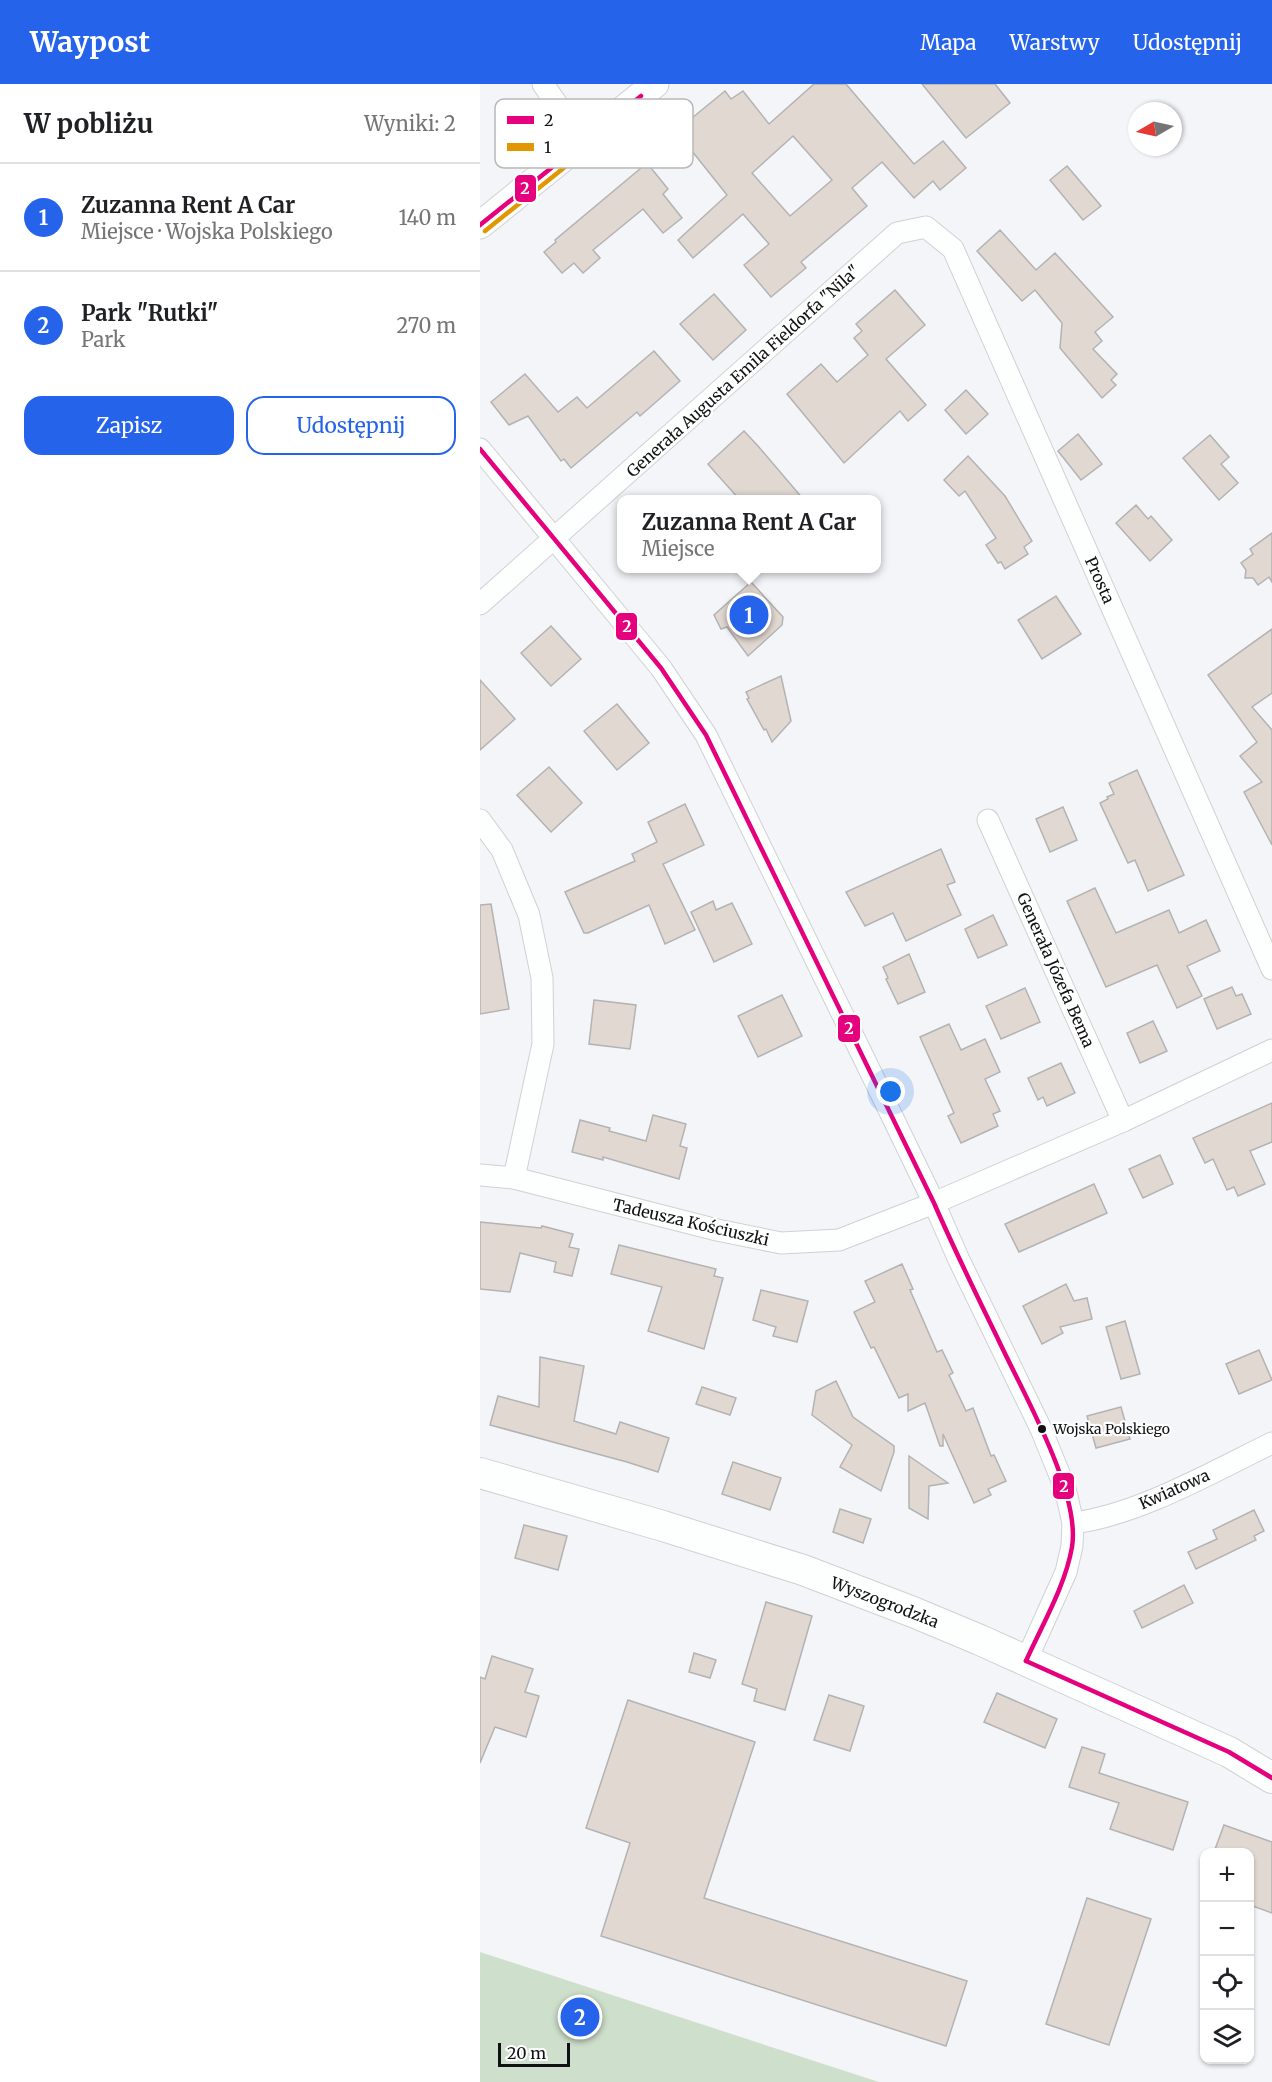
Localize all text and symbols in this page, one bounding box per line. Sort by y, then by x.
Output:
text: Waypost [30,24,150,60]
text: Mapa [920,29,977,56]
text: Warstwy [1010,29,1100,56]
text: Udostępnij [1133,29,1242,56]
legend [495,99,693,168]
north arrow [1128,102,1182,156]
text: W pobliżu [24,107,153,140]
text: 2 [544,110,554,130]
text: Wyniki: 2 [364,111,456,136]
text: 1 [544,137,551,157]
line badge: 2 [514,174,537,203]
text: 2 [520,178,530,198]
text: Zuzanna Rent A Car [81,191,295,219]
text: 1 [39,205,48,230]
text: 140 m [399,205,456,230]
text: Miejsce · Wojska Polskiego [81,219,333,244]
street label: Generała Augusta Emila Fieldorfa "Nila" [622,261,864,481]
text: Park "Rutki" [81,299,218,327]
text: 2 [38,313,49,338]
text: 270 m [396,313,456,338]
text: Park [81,327,125,352]
button: Zapisz [24,396,234,455]
button: Udostępnij [246,396,456,455]
popup [617,495,881,573]
text: Zuzanna Rent A Car [642,508,856,536]
text: Miejsce [642,536,715,561]
street label: Prosta [1081,553,1119,607]
pin: 1 [730,592,768,638]
line badge: 2 [615,612,638,641]
text: 2 [622,616,632,636]
street label: Generała Józefa Bema [1013,890,1099,1051]
line badge: 2 [837,1014,861,1043]
text: 2 [844,1018,854,1038]
your location [876,1077,905,1106]
street label: Tadeusza Kościuszki [611,1194,771,1250]
place label: Wojska Polskiego [1052,1420,1170,1438]
marker: Wojska Polskiego [1036,1423,1048,1435]
street label: Kwiatowa [1136,1464,1213,1513]
line badge: 2 [1052,1472,1075,1500]
text: 2 [1059,1476,1069,1496]
street label: Wyszogrodzka [827,1572,942,1632]
map controls [1200,1848,1254,2064]
button: + [1200,1848,1254,1902]
button: − [1200,1902,1254,1956]
button: locate [1200,1956,1254,2010]
pin: 2 [560,1994,600,2040]
button: layers [1200,2010,1254,2064]
scale bar [498,2040,570,2068]
text: 20 m [507,2043,546,2063]

